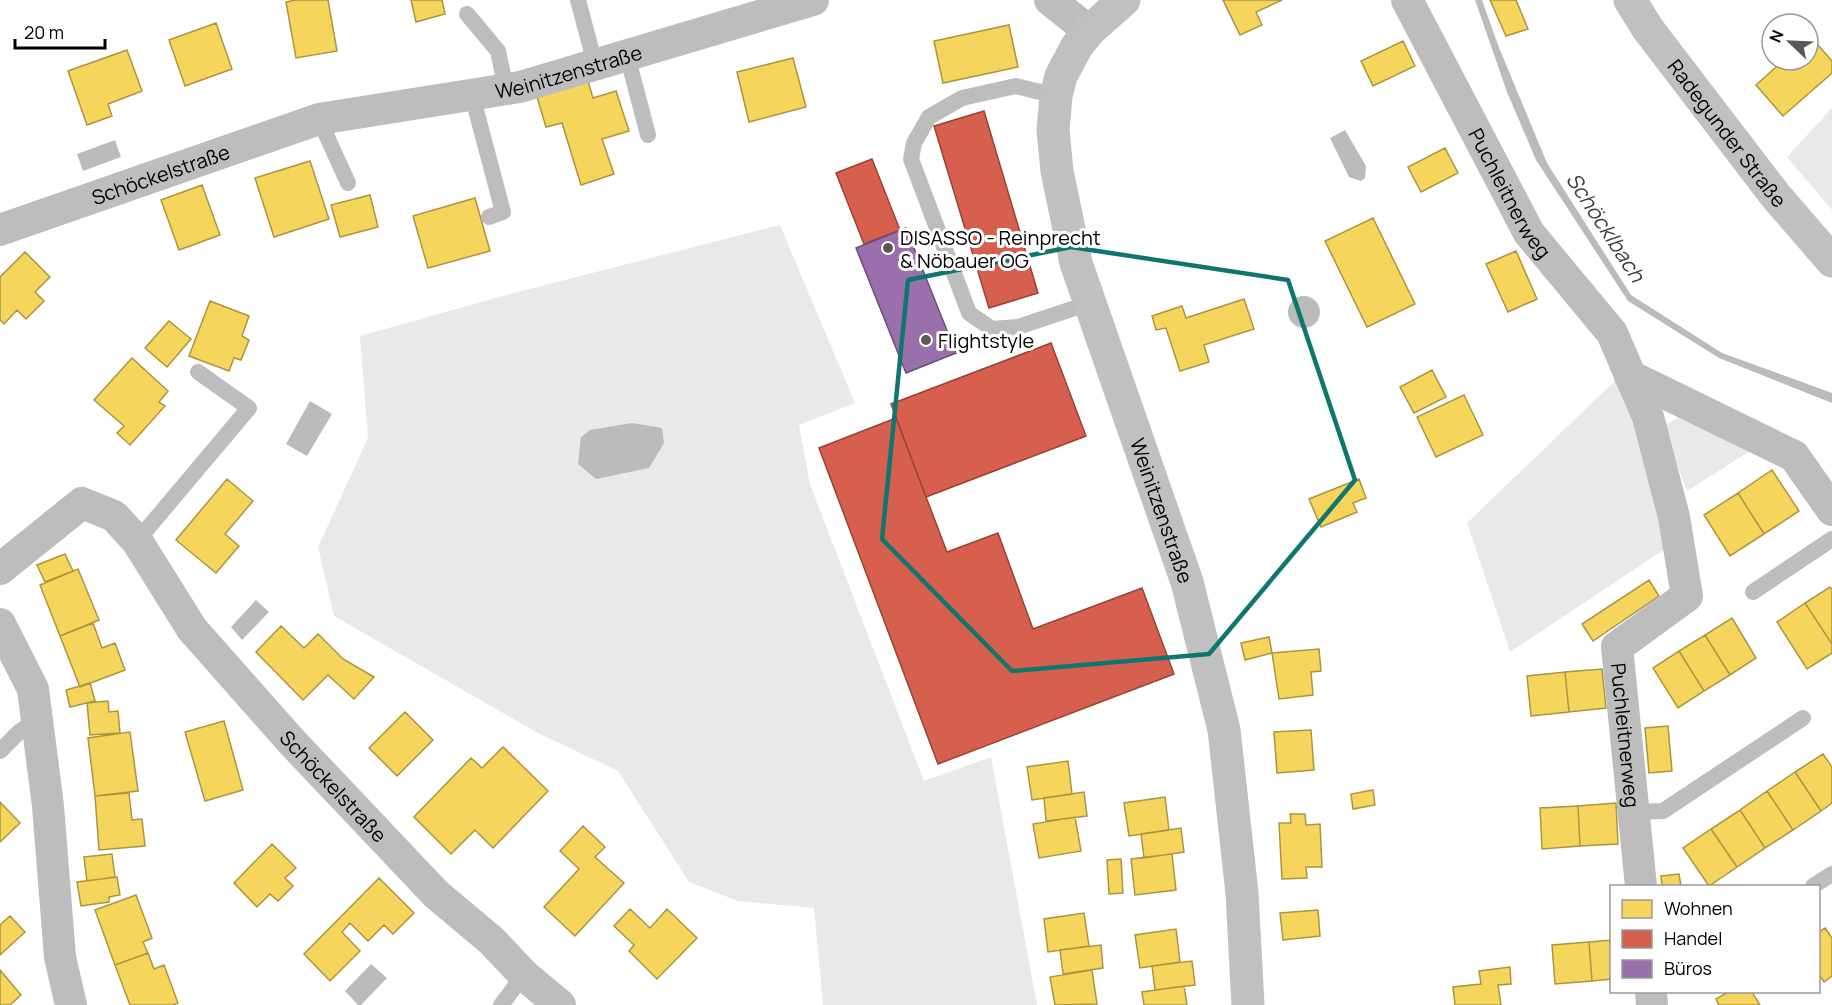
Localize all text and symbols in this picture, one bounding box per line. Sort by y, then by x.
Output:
scale bar [15,12,105,50]
north arrow [1760,12,1820,72]
text: 20 m [24,20,64,44]
text: N [1764,27,1789,46]
street label: Weinitzenstraße [493,38,645,104]
street label: Radegunder Straße [1662,53,1793,213]
street label: Puchleitnerweg [1463,123,1558,264]
street label: Schöckelstraße [88,138,233,211]
water label: Schöcklbach [1560,167,1653,288]
place label: DISASSO - Reinprecht & Nöbauer OG [900,224,1101,274]
marker: DISASSO - Reinprecht & Nöbauer OG [881,241,895,255]
place label: Flightstyle [938,327,1034,354]
marker: Flightstyle [919,333,933,347]
street label: Weinitzenstraße [1124,435,1200,587]
street label: Puchleitnerweg [1605,662,1647,809]
street label: Schöckelstraße [274,724,393,848]
legend [1610,885,1820,993]
text: Wohnen [1664,896,1733,920]
text: Handel [1664,926,1722,950]
text: Büros [1664,956,1712,980]

